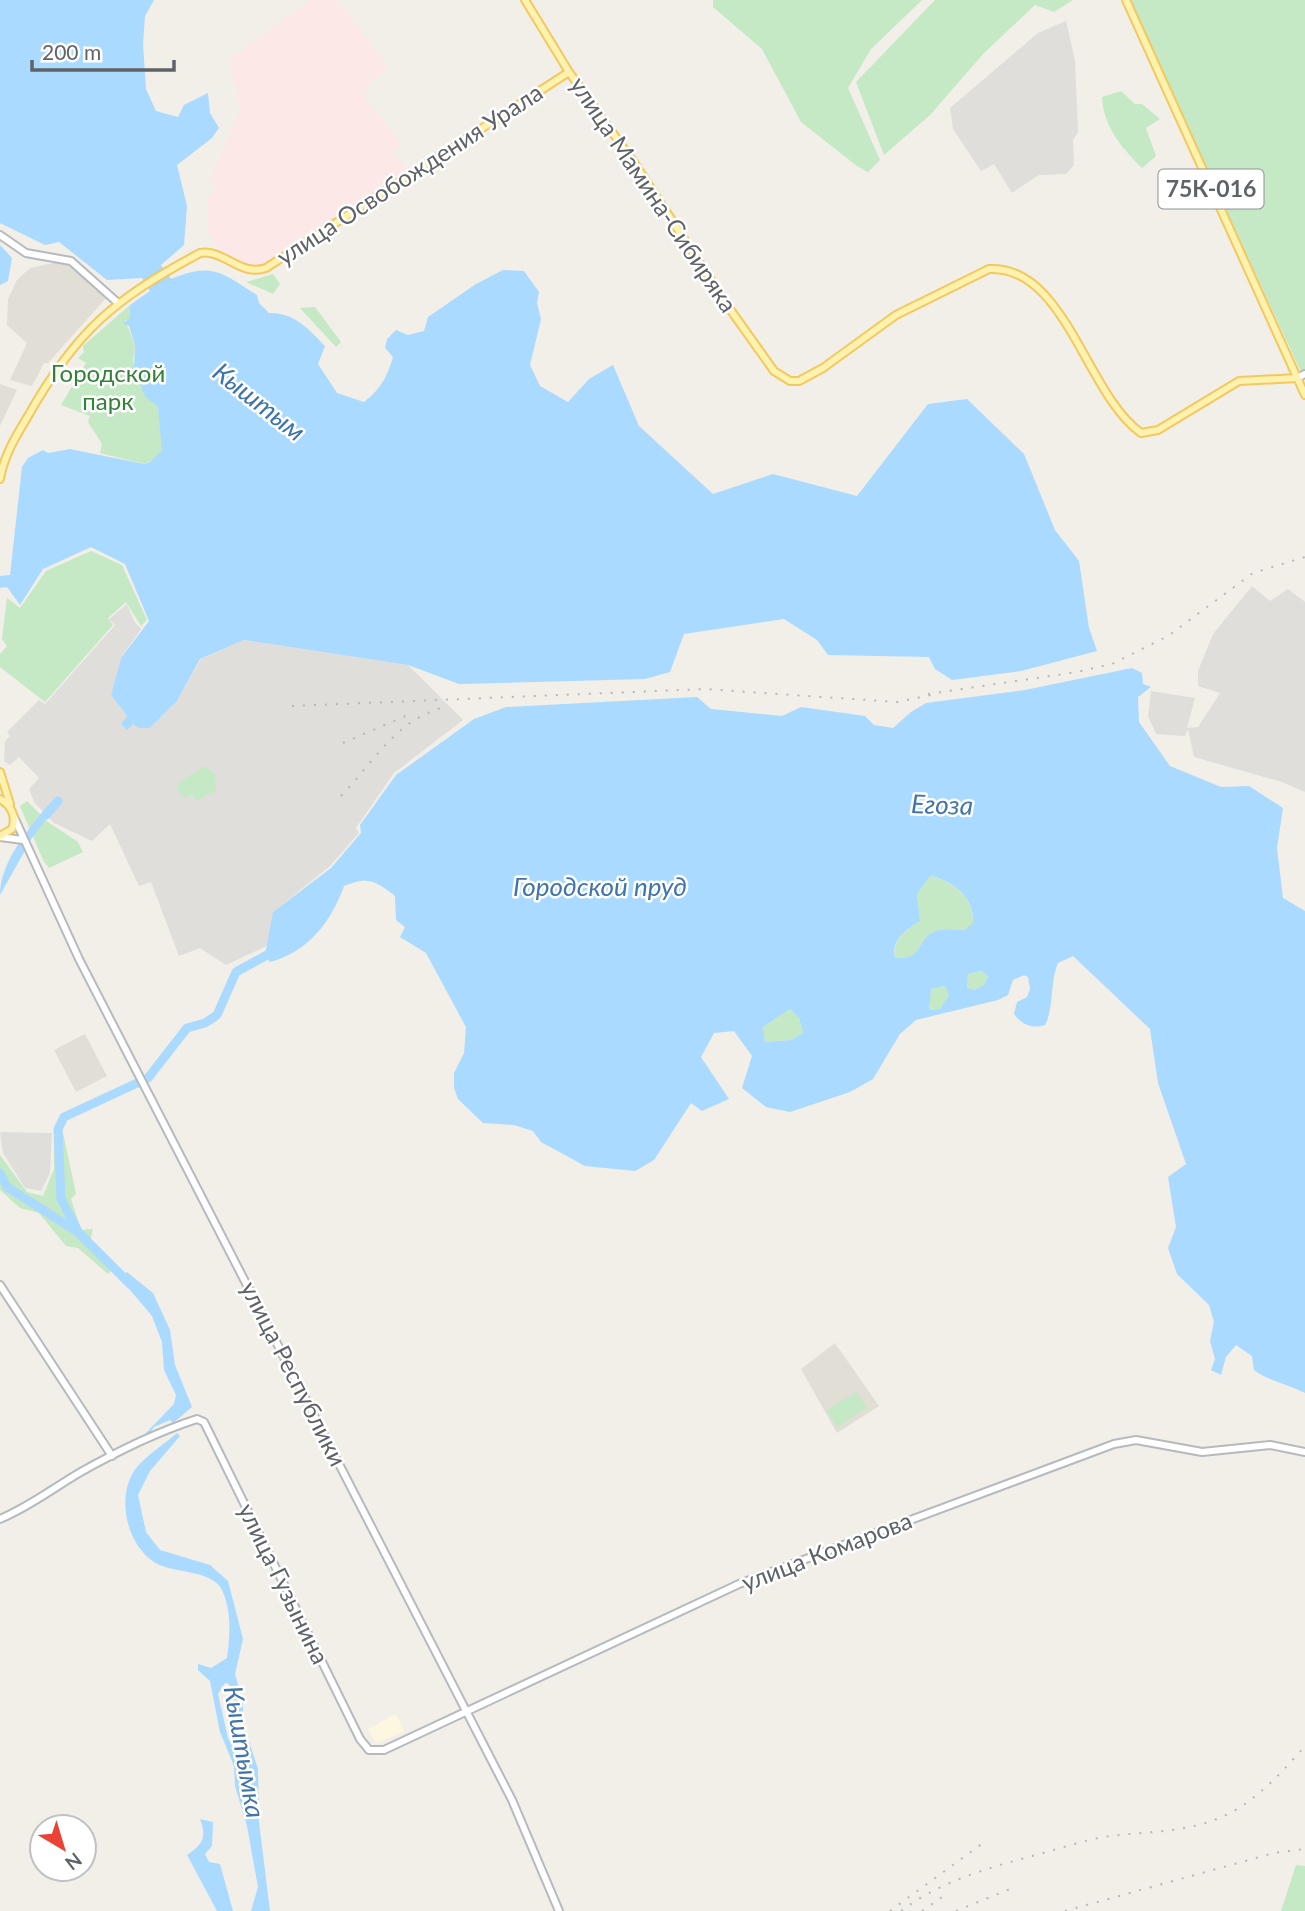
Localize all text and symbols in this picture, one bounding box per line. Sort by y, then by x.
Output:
scale bar [32,28,173,72]
text: 200 m [42,39,101,64]
street label: улица Мамина-Сибиряка [565,71,744,317]
street label: улица Освобождения Урала [271,77,548,271]
road number: 75К-016 [1158,170,1264,208]
water label: Кыштым [207,355,312,447]
park label: Городской парк [51,358,165,415]
water label: Егоза [911,787,974,821]
water label: Городской пруд [513,870,687,902]
street label: улица Республики [235,1276,353,1470]
street label: улица Гузынина [233,1498,336,1669]
street label: улица Комарова [737,1505,916,1596]
water label: Кыштымка [218,1683,272,1820]
north arrow [28,1813,98,1883]
text: N [61,1848,87,1875]

